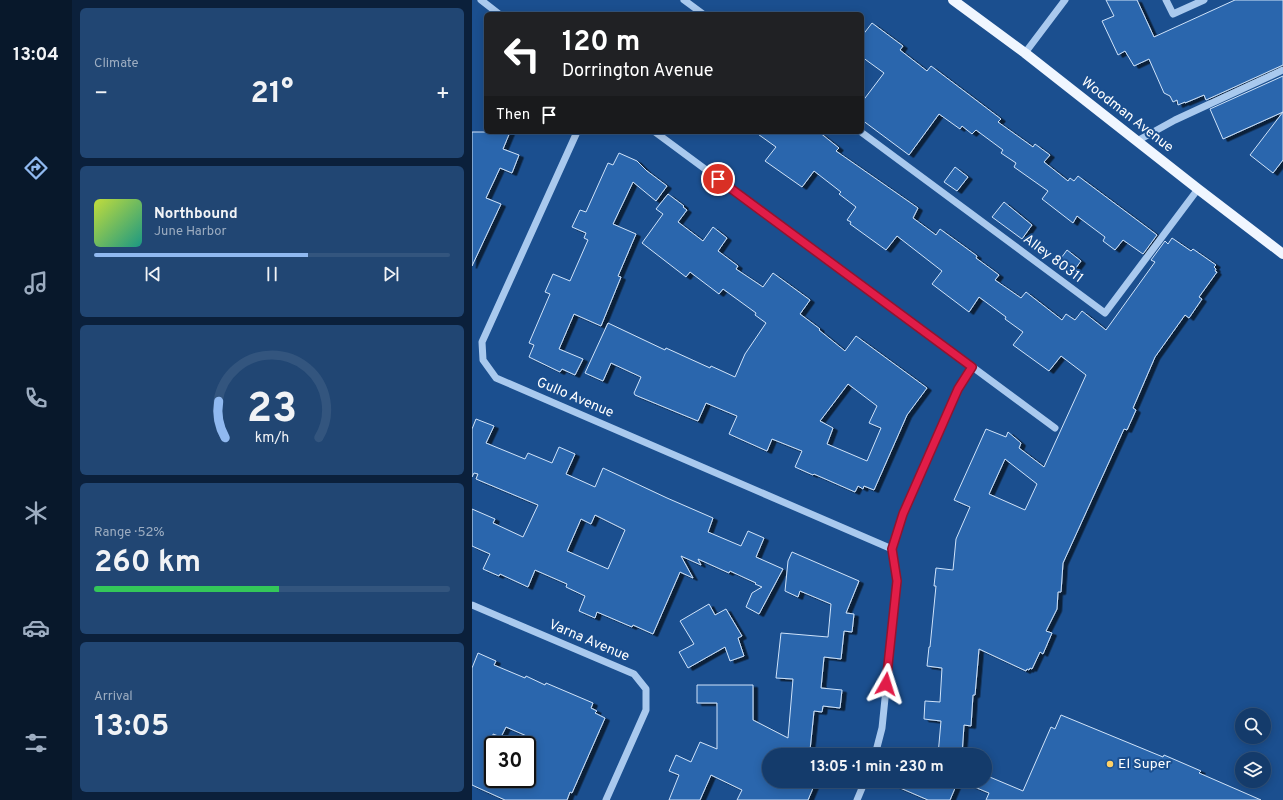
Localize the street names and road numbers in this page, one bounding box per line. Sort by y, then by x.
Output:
street label: Woodman Avenue [1078,74,1176,156]
street label: Alley 80311 [1020,231,1086,287]
street label: Gullo Avenue [534,374,616,422]
street label: Varna Avenue [546,616,632,666]

